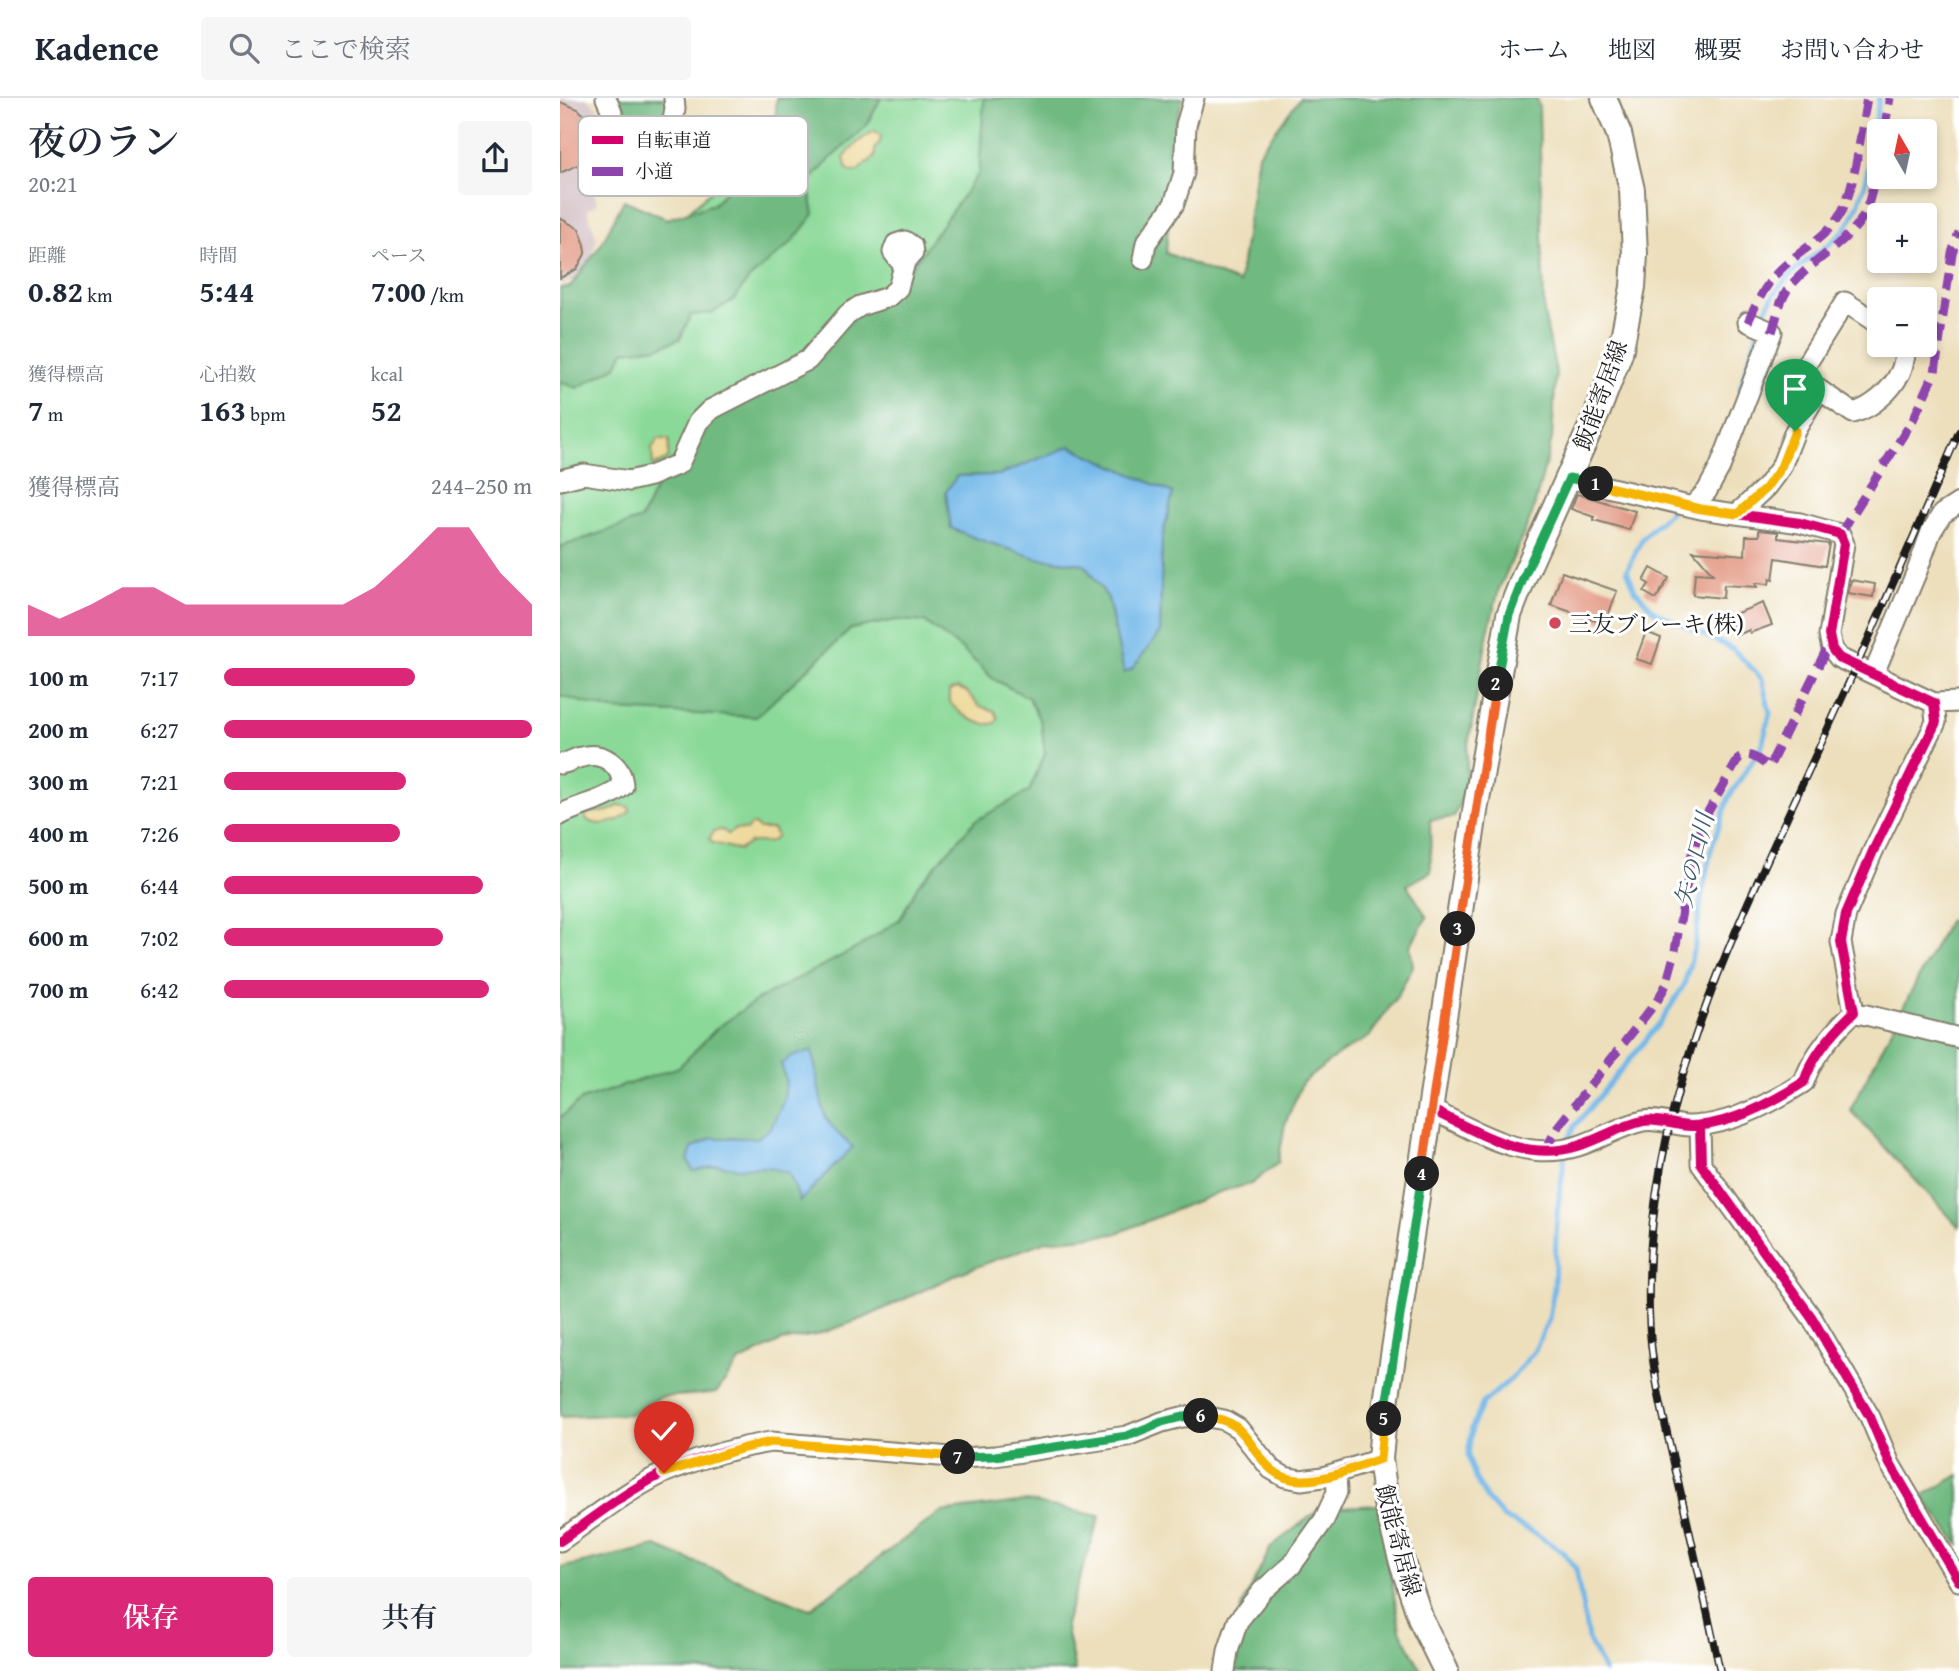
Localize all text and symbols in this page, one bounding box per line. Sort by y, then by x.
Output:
search box [201,17,691,80]
text: Kadence [35,24,159,72]
icon: search [225,29,263,67]
text: ここで検索 [281,29,411,68]
text: ホーム [1498,32,1570,67]
text: 地図 [1608,32,1656,67]
text: 概要 [1694,32,1742,67]
text: お問い合わせ [1780,32,1924,67]
text: 夜のラン [28,113,180,169]
legend [578,116,808,196]
north arrow [1867,119,1937,189]
map controls [1867,119,1937,357]
button: share [458,121,532,195]
text: 自転車道 [635,126,711,154]
text: 小道 [635,157,673,185]
text: 20:21 [28,167,78,200]
button: + [1867,203,1937,273]
text: 距離 [28,241,66,269]
text: 時間 [199,241,237,269]
text: ペース [371,241,427,269]
text: 0.82 [28,269,83,313]
text: 5:44 [199,269,254,313]
text: 7:00 [371,269,426,313]
text: km [83,281,112,309]
text: /km [426,281,464,309]
button: − [1867,287,1937,357]
street label: 飯能寄居線 [1565,335,1635,455]
pin [1765,359,1825,431]
text: 獲得標高 [28,360,104,388]
text: 心拍数 [199,360,256,388]
text: kcal [371,360,403,388]
icon: arrive [1776,370,1814,408]
text: 7 [28,388,44,432]
text: 163 [199,388,246,432]
text: 52 [371,388,402,432]
text: m [44,400,63,428]
text: bpm [246,400,286,428]
pin: 1 [1578,466,1614,502]
text: 244–250 m [431,469,532,502]
text: 1 [1591,469,1600,497]
text: 獲得標高 [28,470,120,503]
place label: 三友ブレーキ(株) [1569,607,1744,640]
marker: 三友ブレーキ(株) [1547,615,1563,631]
text: 100 m [28,661,89,694]
text: 7:17 [140,661,179,694]
pin: 2 [1478,666,1514,702]
text: 2 [1491,669,1500,697]
text: 200 m [28,713,89,746]
text: 6:27 [140,713,179,746]
text: 300 m [28,765,89,798]
text: 7:21 [140,765,179,798]
water label: 矢の口川 [1665,806,1723,911]
text: 400 m [28,817,89,850]
text: 7:26 [140,817,179,850]
text: 500 m [28,869,89,902]
text: 6:44 [140,869,179,902]
pin: 3 [1440,912,1476,946]
text: 3 [1453,914,1462,942]
text: 600 m [28,921,89,954]
text: 7:02 [140,921,179,954]
text: 700 m [28,973,89,1006]
text: 6:42 [140,973,179,1006]
pin: 4 [1404,1156,1440,1192]
text: 4 [1417,1159,1426,1187]
pin: 6 [1184,1398,1218,1434]
pin [634,1401,694,1473]
text: 6 [1196,1401,1205,1429]
pin: 5 [1366,1402,1402,1436]
text: 5 [1379,1404,1388,1432]
icon: check [645,1412,683,1450]
pin: 7 [940,1440,976,1474]
text: 7 [953,1442,962,1470]
street label: 飯能寄居線 [1368,1480,1430,1600]
button: 保存 [28,1577,273,1657]
button: 共有 [287,1577,532,1657]

